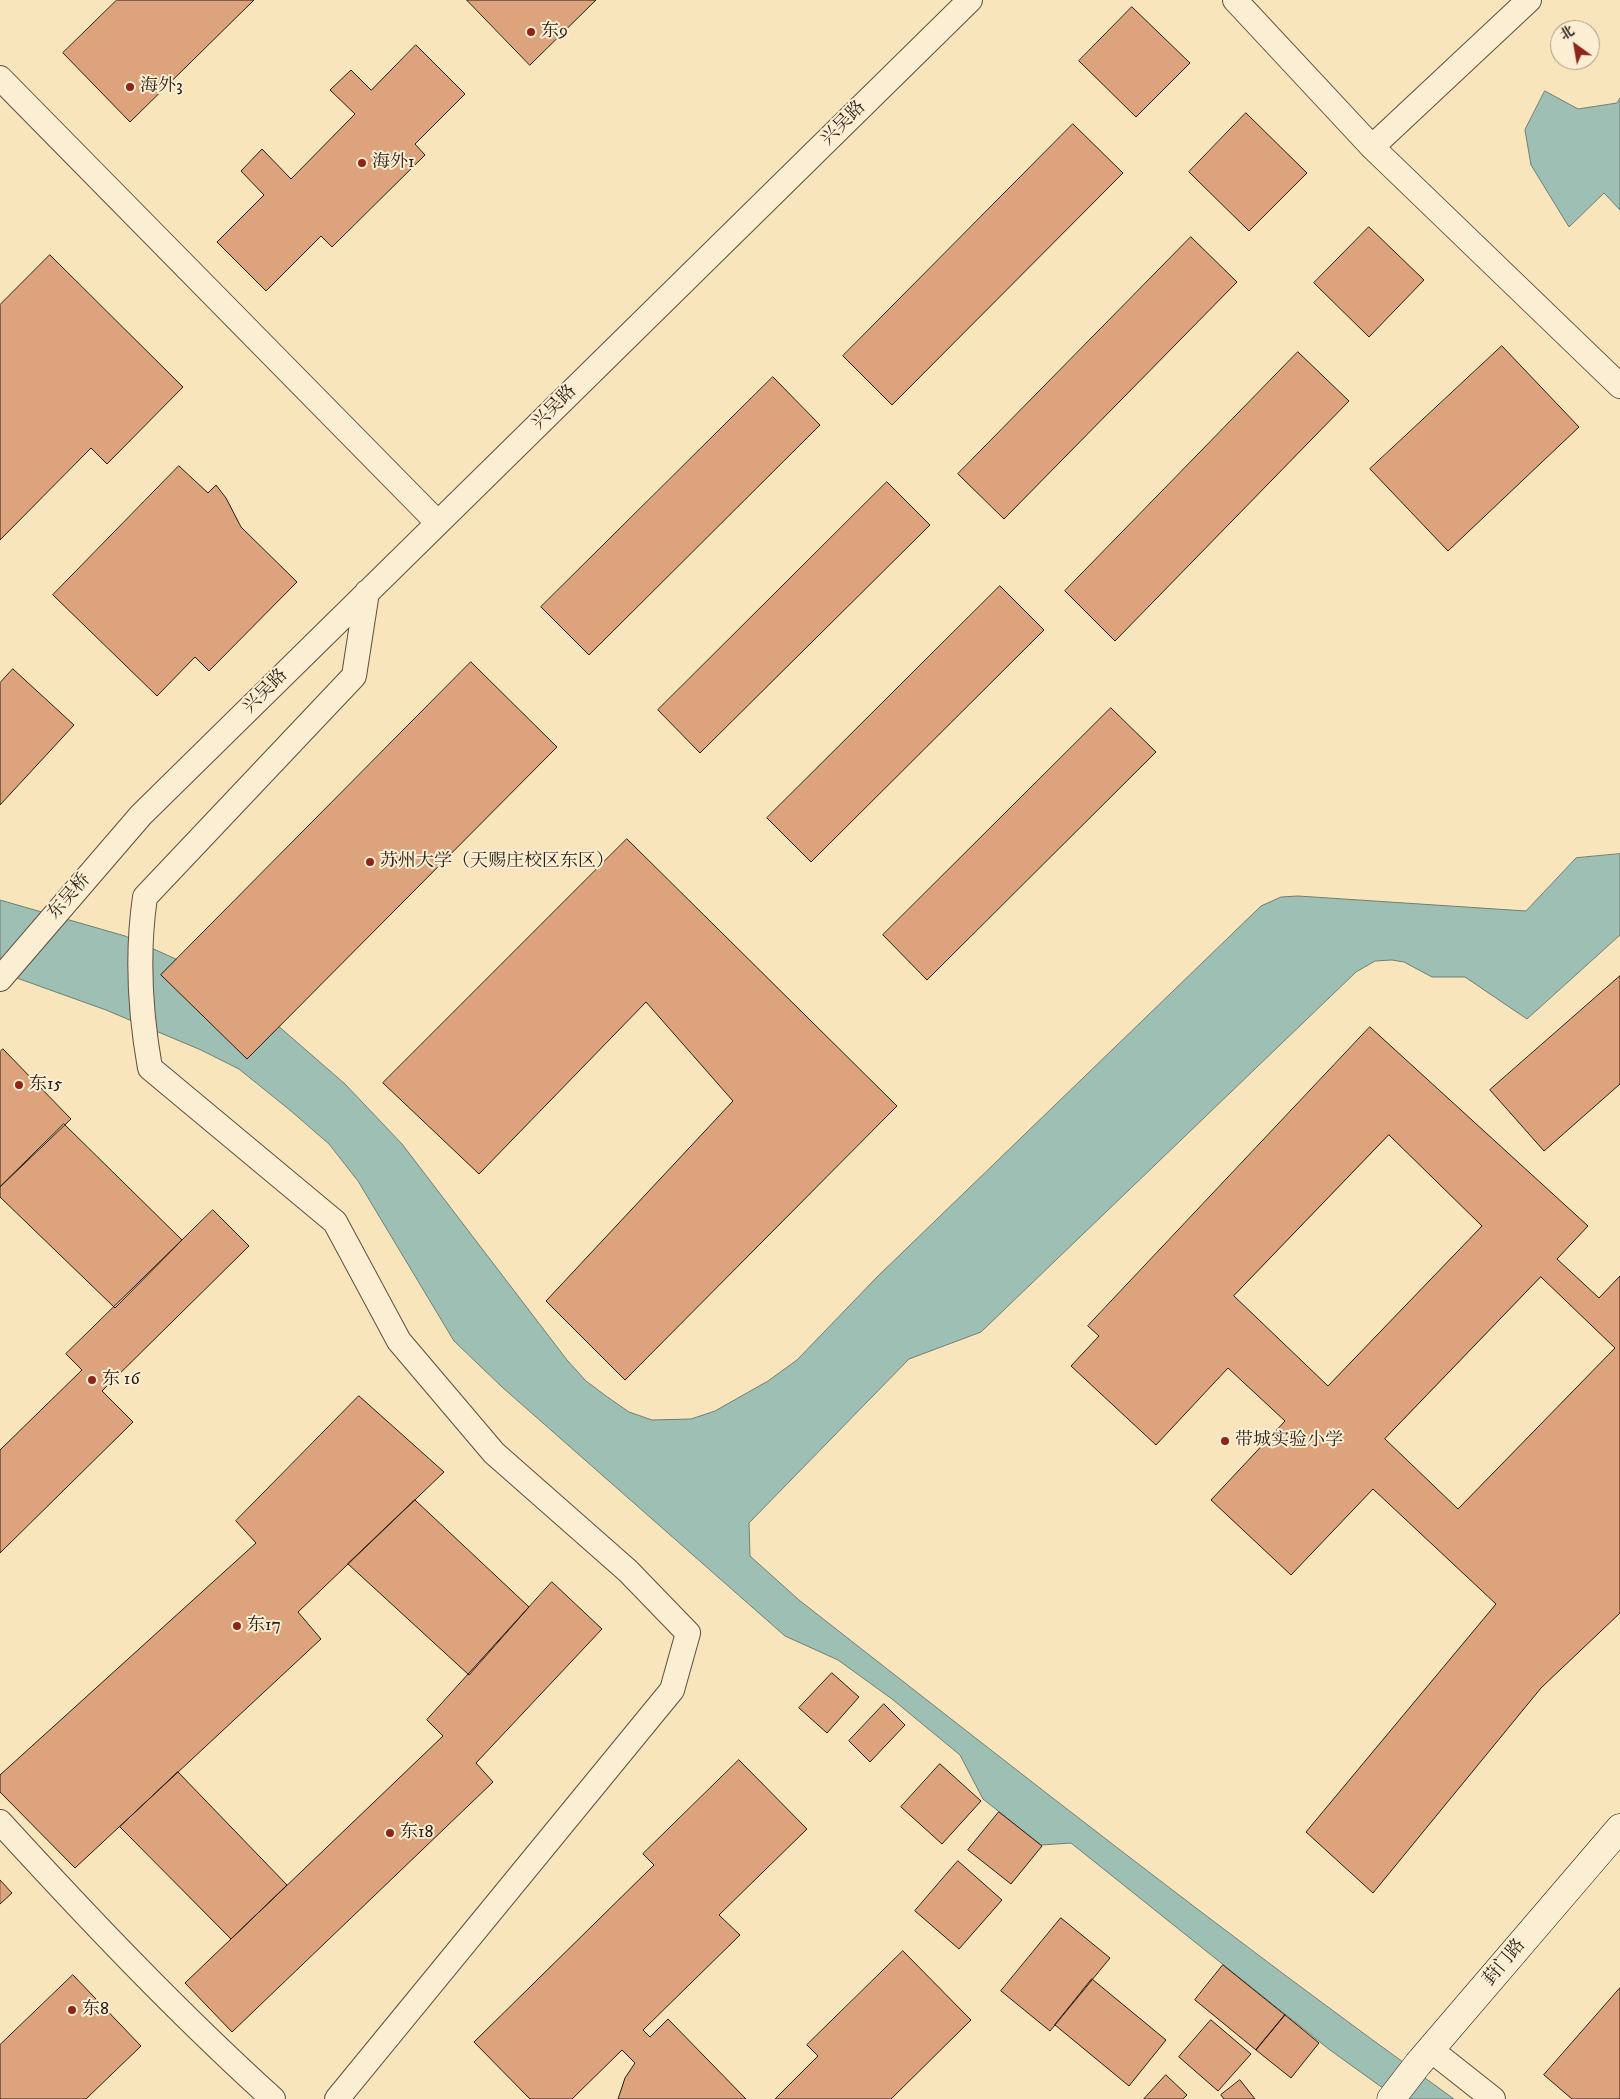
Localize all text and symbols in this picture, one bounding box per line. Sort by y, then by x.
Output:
north arrow [1550,20,1600,70]
place label: 东9 [541,21,568,43]
text: 北 [1557,22,1578,44]
marker: 东9 [525,26,537,38]
place label: 海外3 [140,76,183,98]
marker: 海外3 [124,81,136,93]
street label: 兴吴路 [817,97,871,151]
place label: 海外1 [372,152,415,174]
marker: 海外1 [356,157,368,169]
street label: 兴吴路 [528,381,582,435]
street label: 兴吴路 [239,665,293,719]
place label: 苏州大学（天赐庄校区东区） [380,851,614,873]
marker: 苏州大学（天赐庄校区东区） [364,856,376,868]
street label: 东吴桥 [44,870,96,924]
place label: 东15 [29,1074,62,1096]
marker: 东15 [13,1079,25,1091]
place label: 东 16 [102,1369,140,1391]
marker: 东 16 [86,1374,98,1386]
place label: 带城实验小学 [1235,1430,1343,1452]
marker: 带城实验小学 [1219,1435,1231,1447]
place label: 东17 [247,1615,281,1637]
marker: 东17 [231,1620,243,1632]
place label: 东18 [400,1822,434,1844]
marker: 东18 [384,1827,396,1839]
street label: 葑门路 [1479,1935,1531,1991]
place label: 东8 [82,1999,109,2021]
marker: 东8 [66,2004,78,2016]

